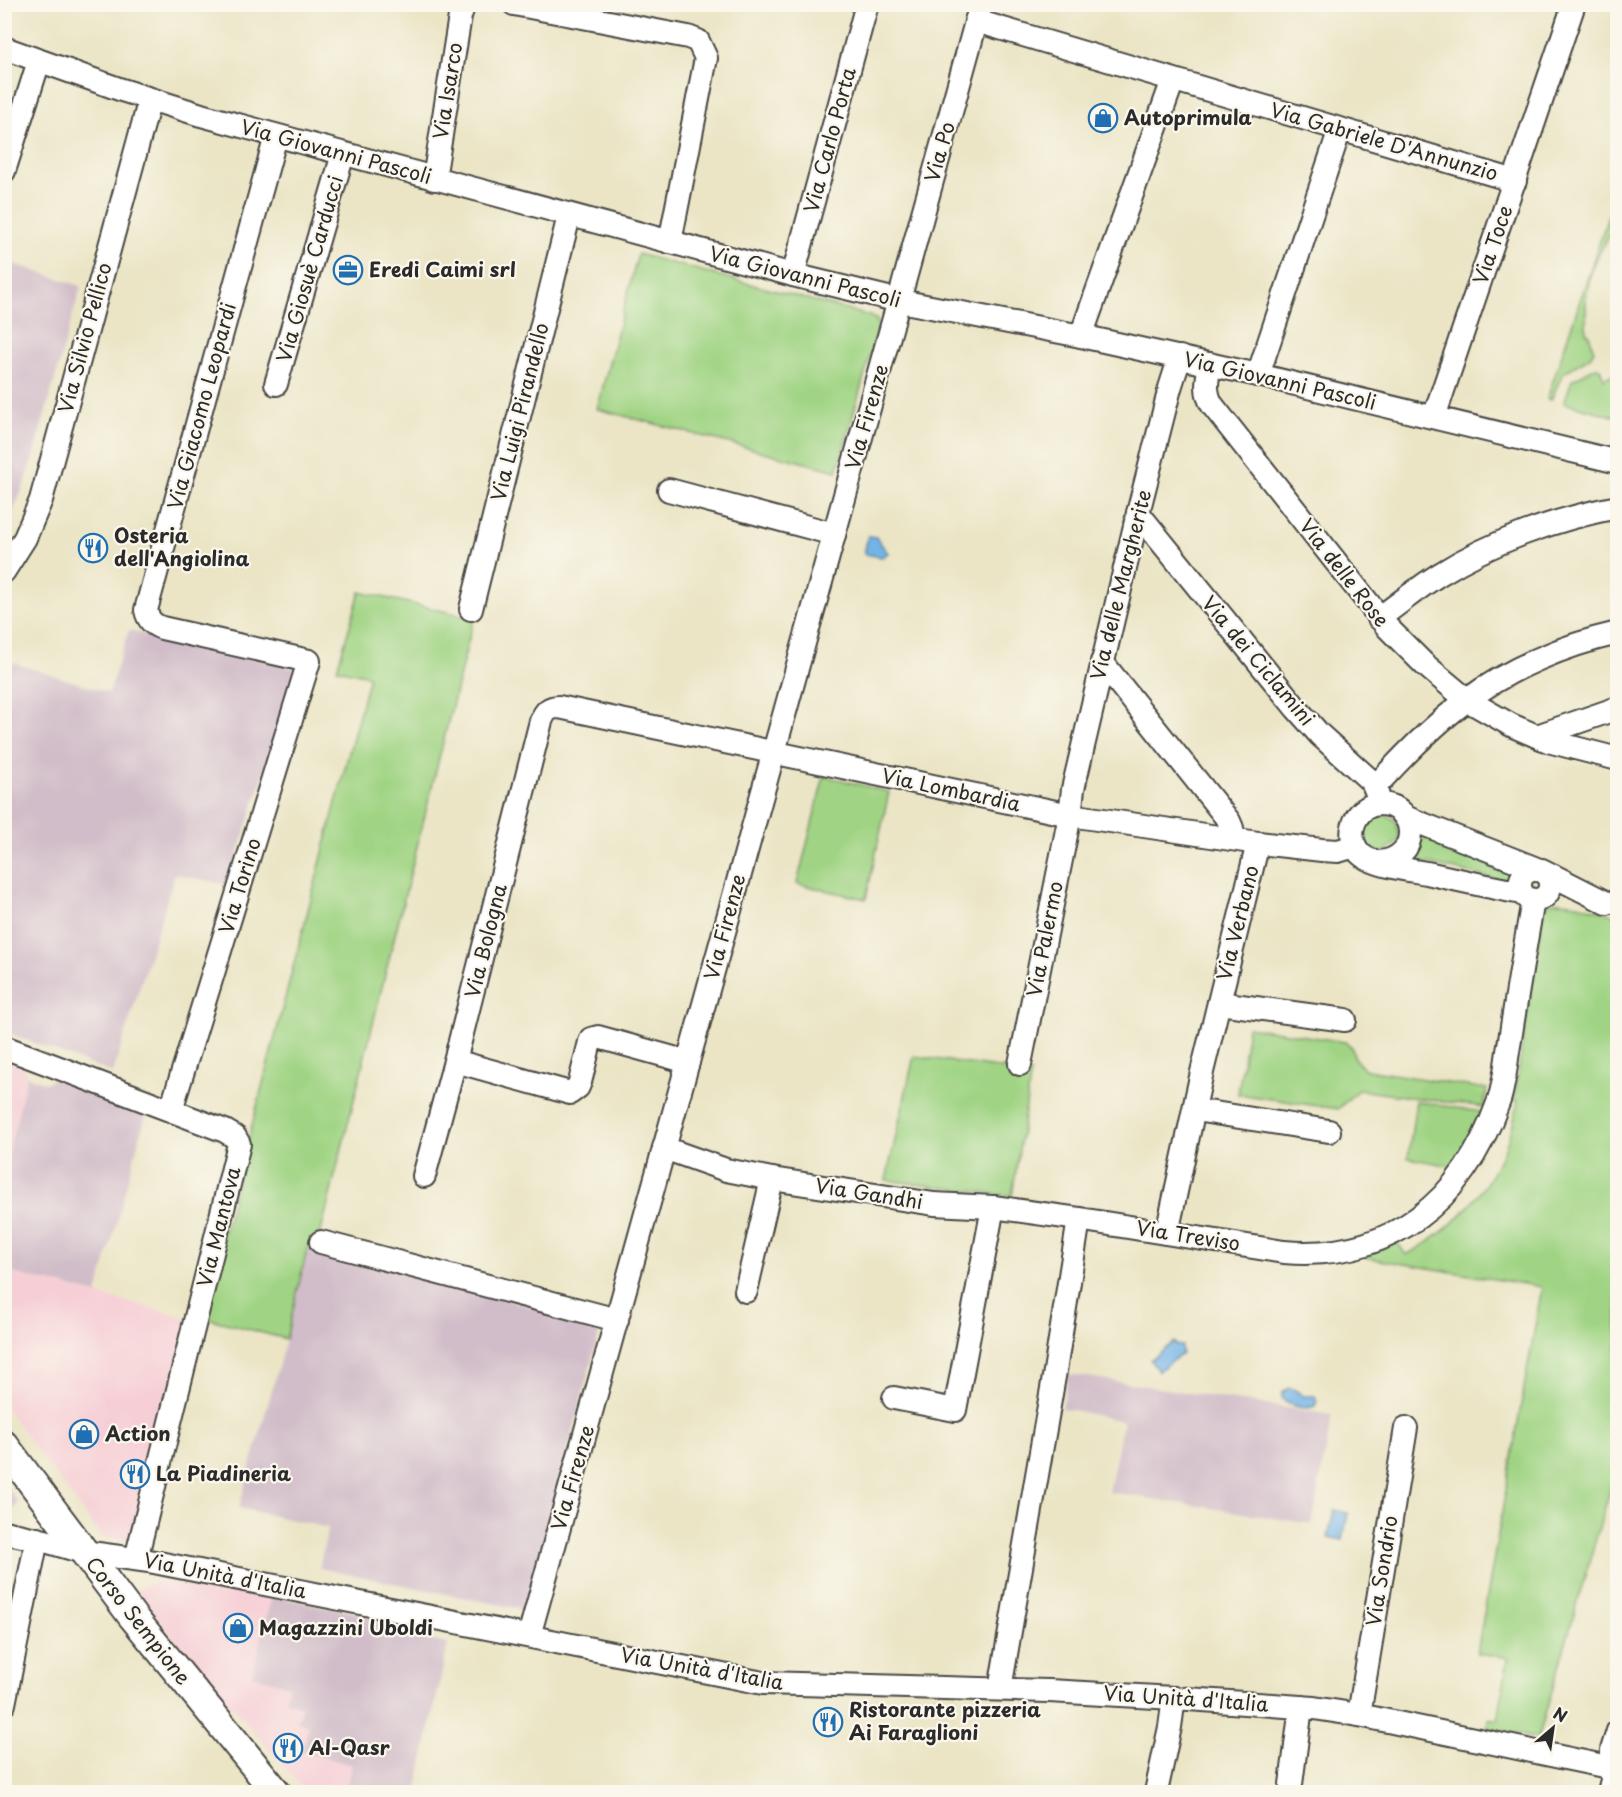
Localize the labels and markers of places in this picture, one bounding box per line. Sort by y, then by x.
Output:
shop icon: Autoprimula [1087,102,1119,134]
place label: Autoprimula [1124,102,1252,132]
office icon: Eredi Caimi srl [332,254,364,286]
place label: Eredi Caimi srl [369,254,516,284]
place label: Osteria dell'Angiolina [114,520,249,573]
restaurant icon: Osteria dell'Angiolina [77,532,109,564]
shop icon: Action [68,1418,100,1450]
place label: Action [104,1418,171,1448]
restaurant icon: La Piadineria [119,1458,151,1490]
place label: La Piadineria [156,1458,291,1488]
shop icon: Magazzini Uboldi [222,1612,254,1644]
place label: Magazzini Uboldi [259,1612,433,1642]
place label: Ristorante pizzeria Ai Faraglioni [849,1694,1041,1747]
restaurant icon: Ristorante pizzeria Ai Faraglioni [812,1706,844,1738]
restaurant icon: Al-Qasr [272,1732,304,1764]
place label: Al-Qasr [309,1732,391,1762]

